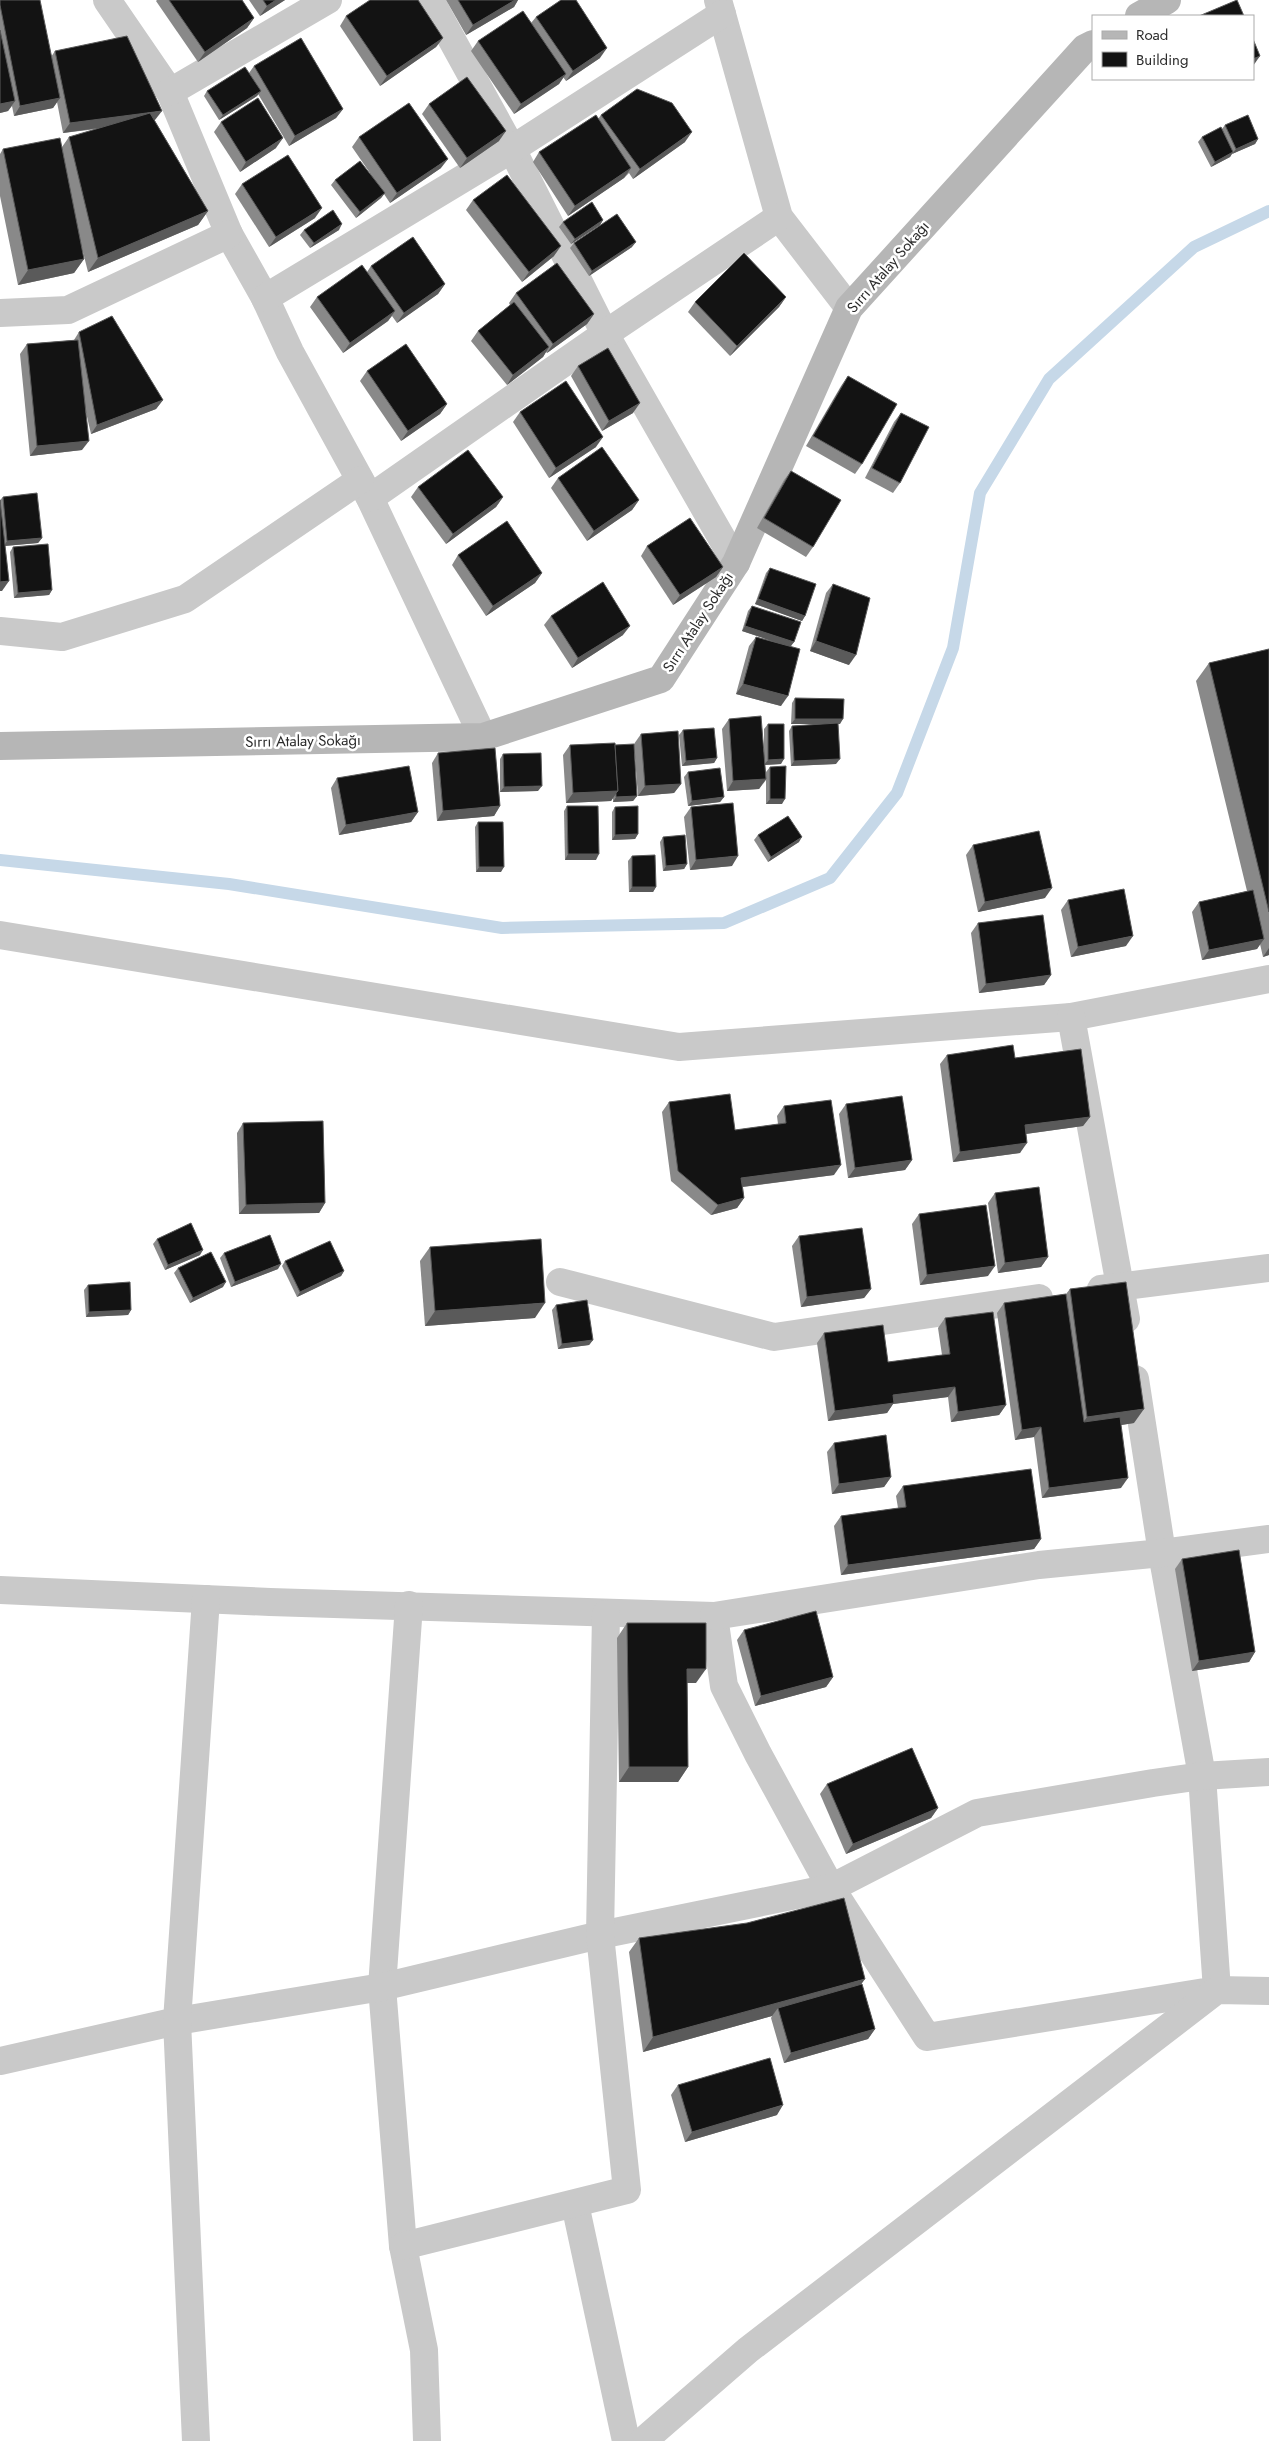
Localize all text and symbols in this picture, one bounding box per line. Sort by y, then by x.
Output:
legend [1092,15,1254,80]
text: Road [1136,24,1168,46]
text: Building [1136,49,1188,71]
street label: Sırrı Atalay Sokağı [842,216,934,318]
street label: Sırrı Atalay Sokağı [657,567,739,677]
street label: Sırrı Atalay Sokağı [245,729,361,753]

